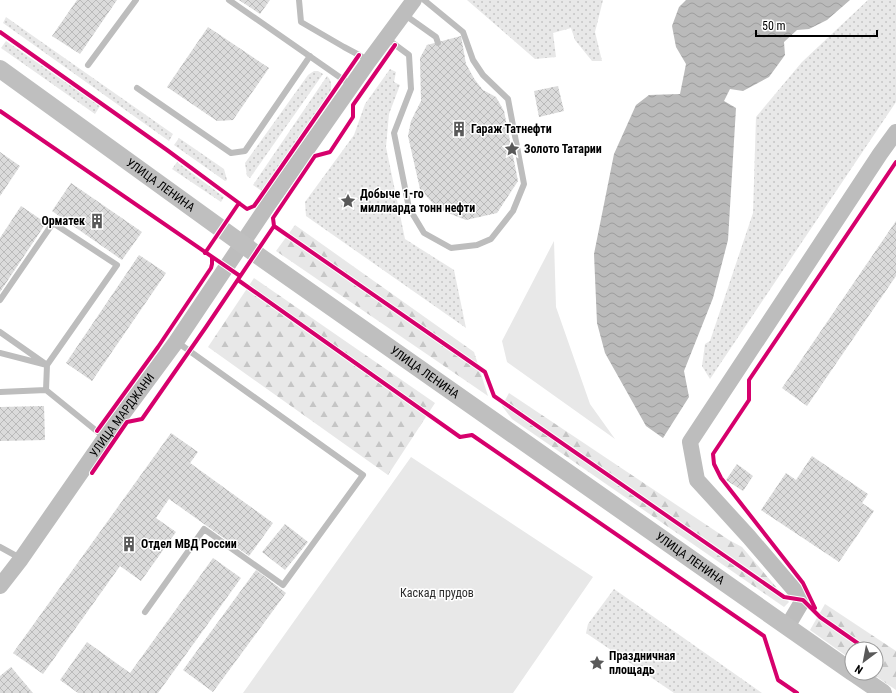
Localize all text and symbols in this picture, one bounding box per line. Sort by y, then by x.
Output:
scale bar [756,12,877,38]
text: 50 m [762,19,786,33]
building icon: Гараж Татнефти [450,120,468,138]
place label: Гараж Татнефти [471,122,552,136]
place icon: Золото Татарии [503,140,521,158]
place label: Золото Татарии [524,142,602,156]
street label: УЛИЦА ЛЕНИНА [123,155,198,214]
place label: Добыче 1-го миллиарда тонн нефти [360,187,475,215]
place icon: Добыче 1-го миллиарда тонн нефти [339,192,357,210]
building icon: Орматек [88,212,106,230]
place label: Орматек [41,214,85,228]
street label: УЛИЦА ЛЕНИНА [387,343,462,402]
street label: УЛИЦА МАРДЖАНИ [87,371,157,460]
street label: УЛИЦА ЛЕНИНА [653,529,727,588]
building icon: Отдел МВД России [120,535,138,553]
place label: Отдел МВД России [141,537,237,551]
park label: Каскад прудов [400,586,474,600]
north arrow [844,641,884,681]
place label: Праздничная площадь [609,649,676,677]
place icon: Праздничная площадь [588,654,606,672]
text: N [852,662,865,676]

